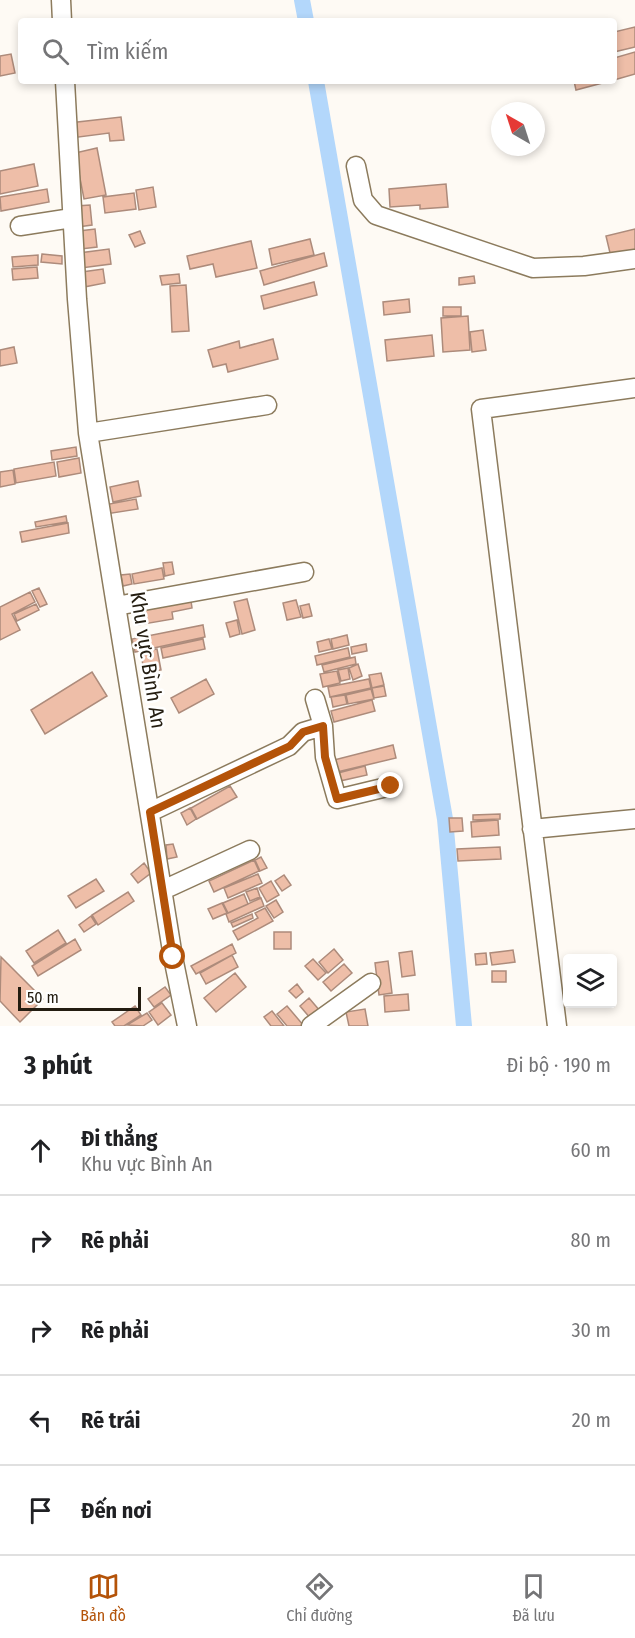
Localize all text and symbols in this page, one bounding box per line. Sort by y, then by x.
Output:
search box [18,18,617,84]
icon: search [39,35,72,68]
text: Tìm kiếm [87,38,168,65]
north arrow [491,102,545,156]
street label: Khu vực Bình An [124,590,172,730]
route end [377,772,403,798]
route start [159,943,185,969]
map controls [563,954,617,1008]
button: layers [563,954,617,1008]
scale bar [18,984,141,1012]
text: 50 m [27,988,59,1007]
text: 3 phút [24,1050,92,1081]
text: Đi bộ · 190 m [507,1053,611,1077]
text: Đi thẳng [81,1125,157,1152]
icon: ahead [24,1134,57,1167]
text: 60 m [571,1138,611,1162]
text: Khu vực Bình An [81,1152,213,1176]
icon: right [24,1224,57,1257]
text: Rẽ phải [81,1227,149,1254]
text: 80 m [571,1228,611,1252]
icon: right [24,1314,57,1347]
text: Rẽ phải [81,1317,149,1344]
text: 30 m [571,1318,611,1342]
icon: left [24,1404,57,1437]
text: Rẽ trái [81,1407,141,1434]
text: 20 m [572,1408,611,1432]
icon: arrive [24,1494,57,1527]
text: Đến nơi [81,1497,152,1524]
tab: Bản đồ [80,1570,126,1625]
tab: Chỉ đường [286,1570,352,1625]
tab: Đã lưu [512,1570,555,1625]

